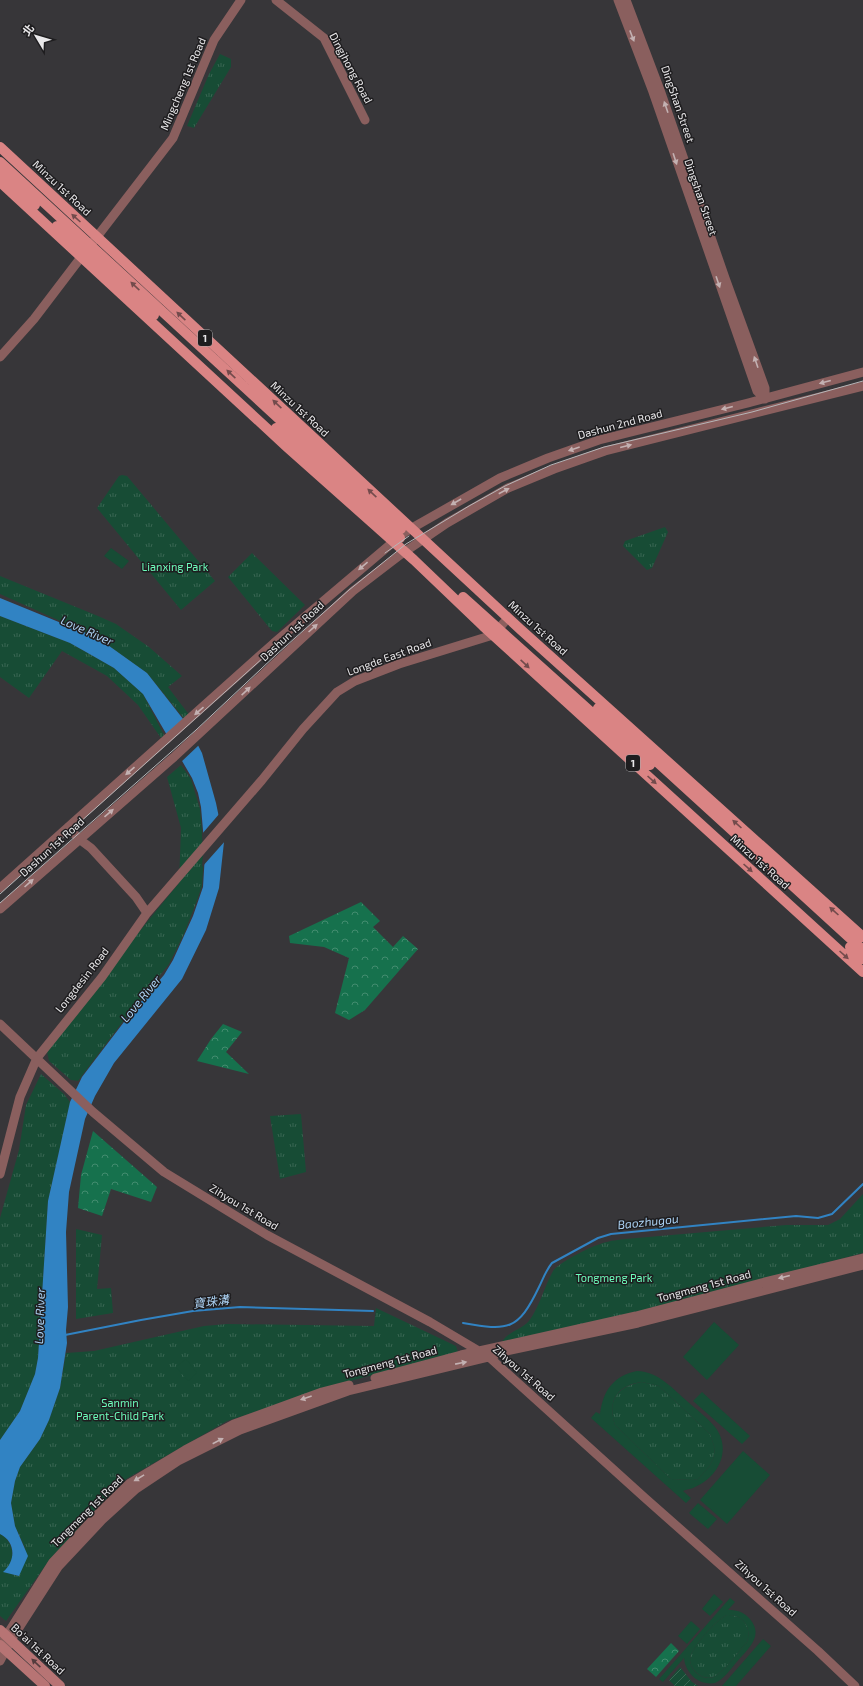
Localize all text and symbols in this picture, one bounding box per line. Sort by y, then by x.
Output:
north arrow [16,16,56,56]
text: 北 [19,21,36,38]
street label: Dingjhong Road [326,30,376,106]
one-way arrow [629,31,635,43]
street label: Mingcheng 1st Road [157,35,208,132]
street label: DingShan Street [659,64,698,144]
one-way arrow [663,101,669,113]
one-way arrow [673,153,679,165]
street label: Minzu 1st Road [30,157,94,218]
street label: Dingshan Street [682,157,721,237]
one-way arrow [71,213,81,222]
one-way arrow [715,276,721,288]
one-way arrow [130,281,140,291]
one-way arrow [177,312,186,321]
road number: 1 [198,330,212,346]
one-way arrow [753,355,759,367]
one-way arrow [226,370,236,379]
street label: Minzu 1st Road [268,378,332,439]
one-way arrow [819,379,831,385]
one-way arrow [272,400,282,409]
street label: Dashun 2nd Road [576,406,664,441]
one-way arrow [721,406,733,412]
one-way arrow [620,442,632,448]
one-way arrow [568,446,580,452]
one-way arrow [499,487,510,494]
one-way arrow [367,488,377,497]
one-way arrow [450,499,462,506]
park label: Lianxing Park [142,560,209,573]
one-way arrow [357,562,368,571]
street label: Dashun 1st Road [257,598,326,663]
street label: Minzu 1st Road [506,598,571,658]
water label: Love River [59,612,116,648]
one-way arrow [308,624,318,633]
street label: Longde East Road [345,635,433,678]
one-way arrow [520,660,530,669]
one-way arrow [240,686,251,695]
one-way arrow [193,706,204,715]
road number: 1 [626,755,640,771]
one-way arrow [125,767,135,776]
one-way arrow [647,775,657,785]
one-way arrow [103,809,114,818]
street label: Dashun 1st Road [17,814,87,879]
one-way arrow [732,819,742,828]
street label: Minzu 1st Road [728,832,793,892]
one-way arrow [743,863,753,872]
one-way arrow [24,879,34,888]
one-way arrow [829,906,839,915]
street label: Longdesin Road [52,945,111,1015]
one-way arrow [839,951,849,960]
water label: Love River [117,972,163,1025]
street label: Zihyou 1st Road [207,1181,281,1232]
water label: Baozhugou [617,1211,679,1231]
street label: Tongmeng 1st Road [656,1267,752,1304]
park label: Tongmeng Park [576,1271,653,1284]
one-way arrow [778,1275,790,1281]
water label: Love River [31,1287,47,1344]
water label: 寶珠溝 [192,1292,232,1310]
street label: Zihyou 1st Road [491,1342,558,1403]
street label: Tongmeng 1st Road [342,1343,438,1380]
one-way arrow [455,1360,467,1366]
one-way arrow [300,1395,312,1401]
park label: Sanmin Parent-Child Park [76,1396,164,1422]
one-way arrow [212,1438,224,1445]
street label: Tongmeng 1st Road [48,1472,125,1549]
one-way arrow [134,1474,144,1482]
street label: Zihyou 1st Road [733,1557,800,1619]
street label: Bo'ai 1st Road [9,1621,68,1677]
one-way arrow [31,1658,41,1668]

